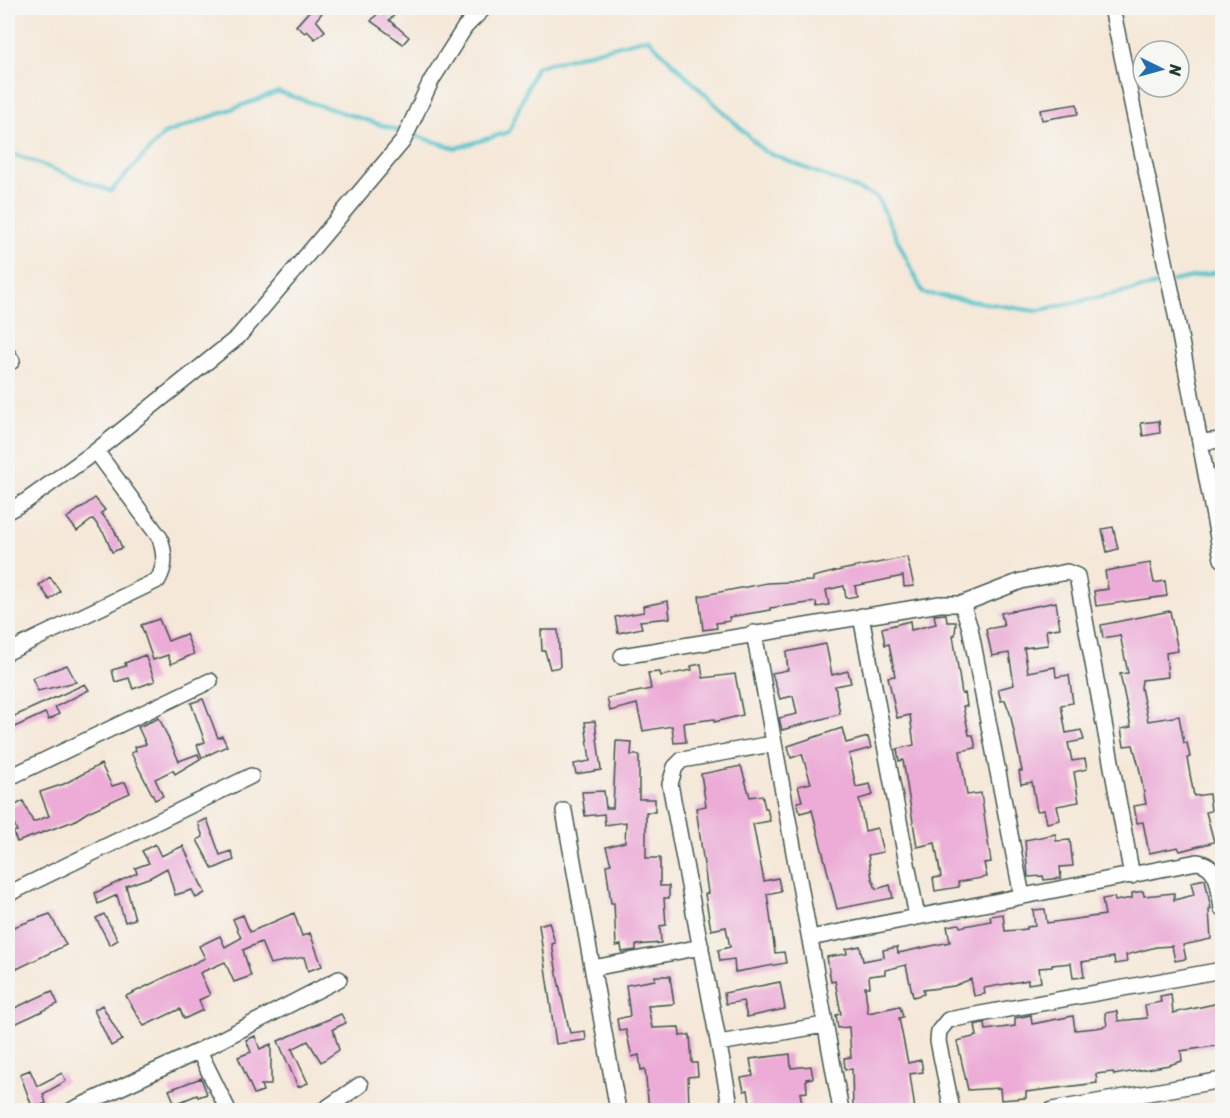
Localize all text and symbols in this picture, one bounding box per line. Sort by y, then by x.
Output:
north arrow [1131,39,1191,99]
text: N [1160,62,1190,78]

